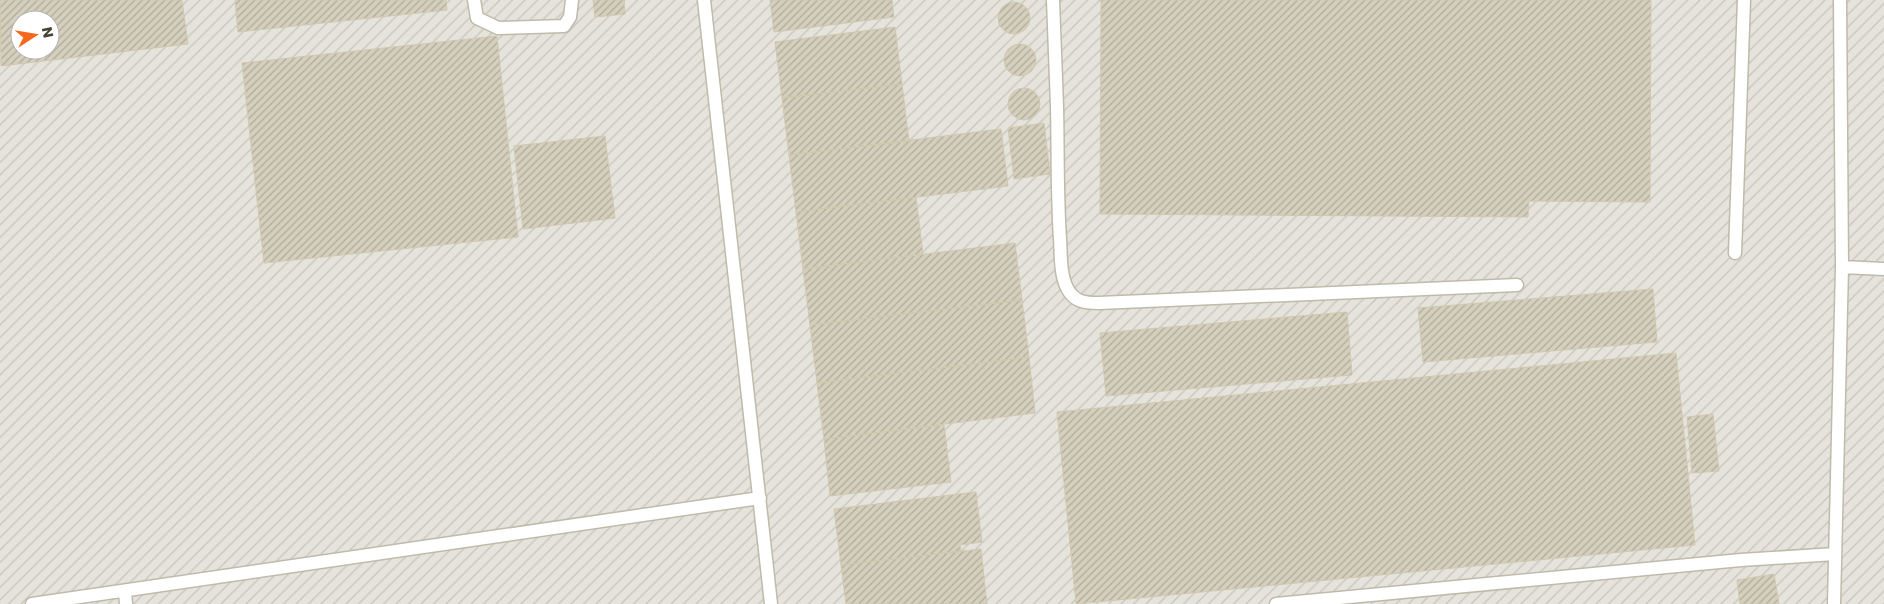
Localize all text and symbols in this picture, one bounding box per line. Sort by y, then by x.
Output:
north arrow [10,10,60,60]
text: N [37,25,59,40]

